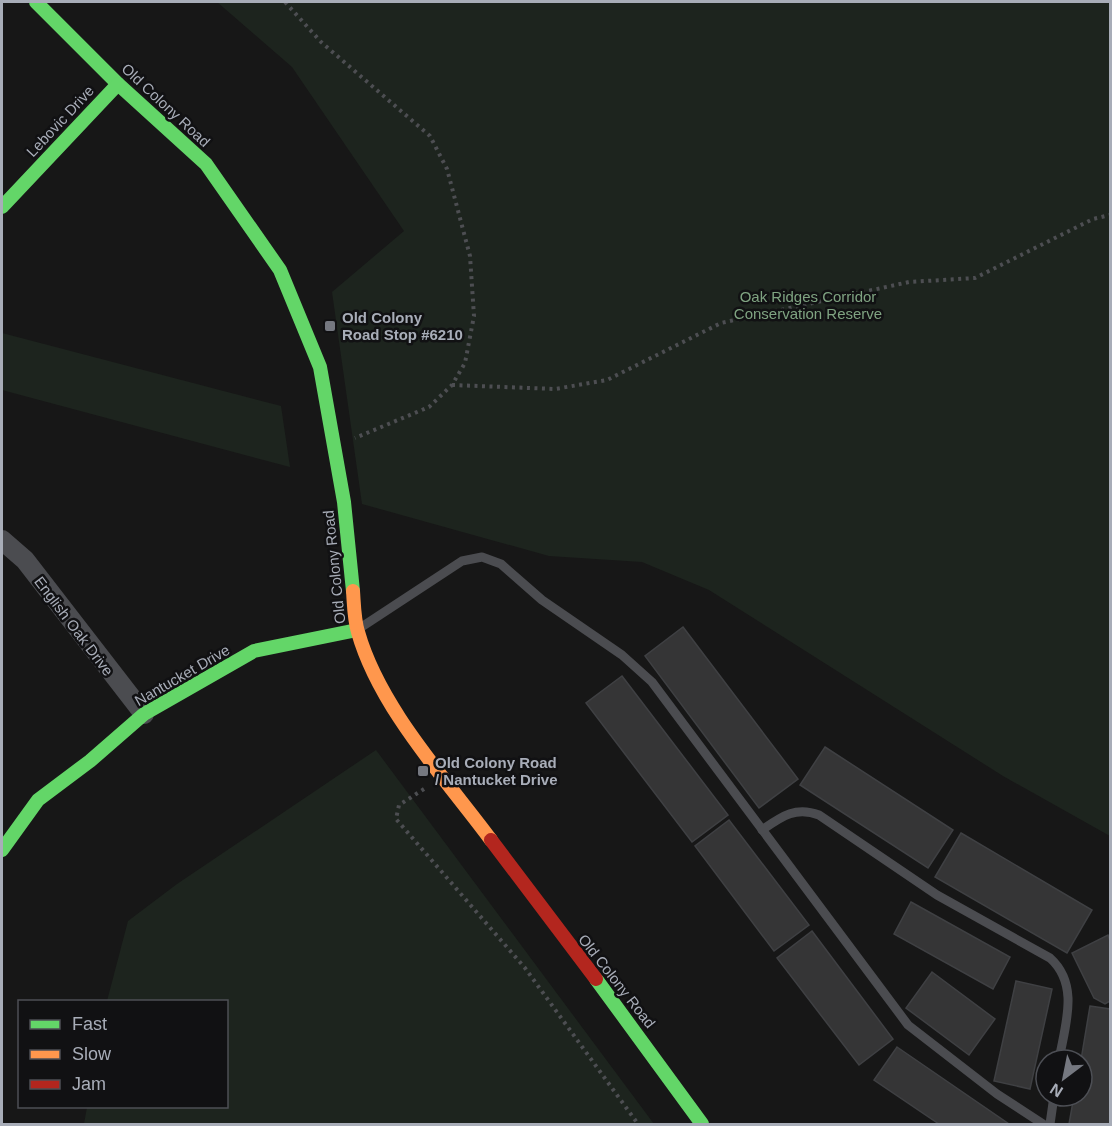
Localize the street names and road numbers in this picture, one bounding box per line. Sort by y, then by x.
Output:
street label: Old Colony Road [118,60,214,150]
street label: Lebovic Drive [23,82,97,160]
street label: Old Colony Road [320,509,348,625]
street label: English Oak Drive [31,573,117,679]
street label: Nantucket Drive [132,641,232,709]
street label: Old Colony Road [575,931,659,1031]

